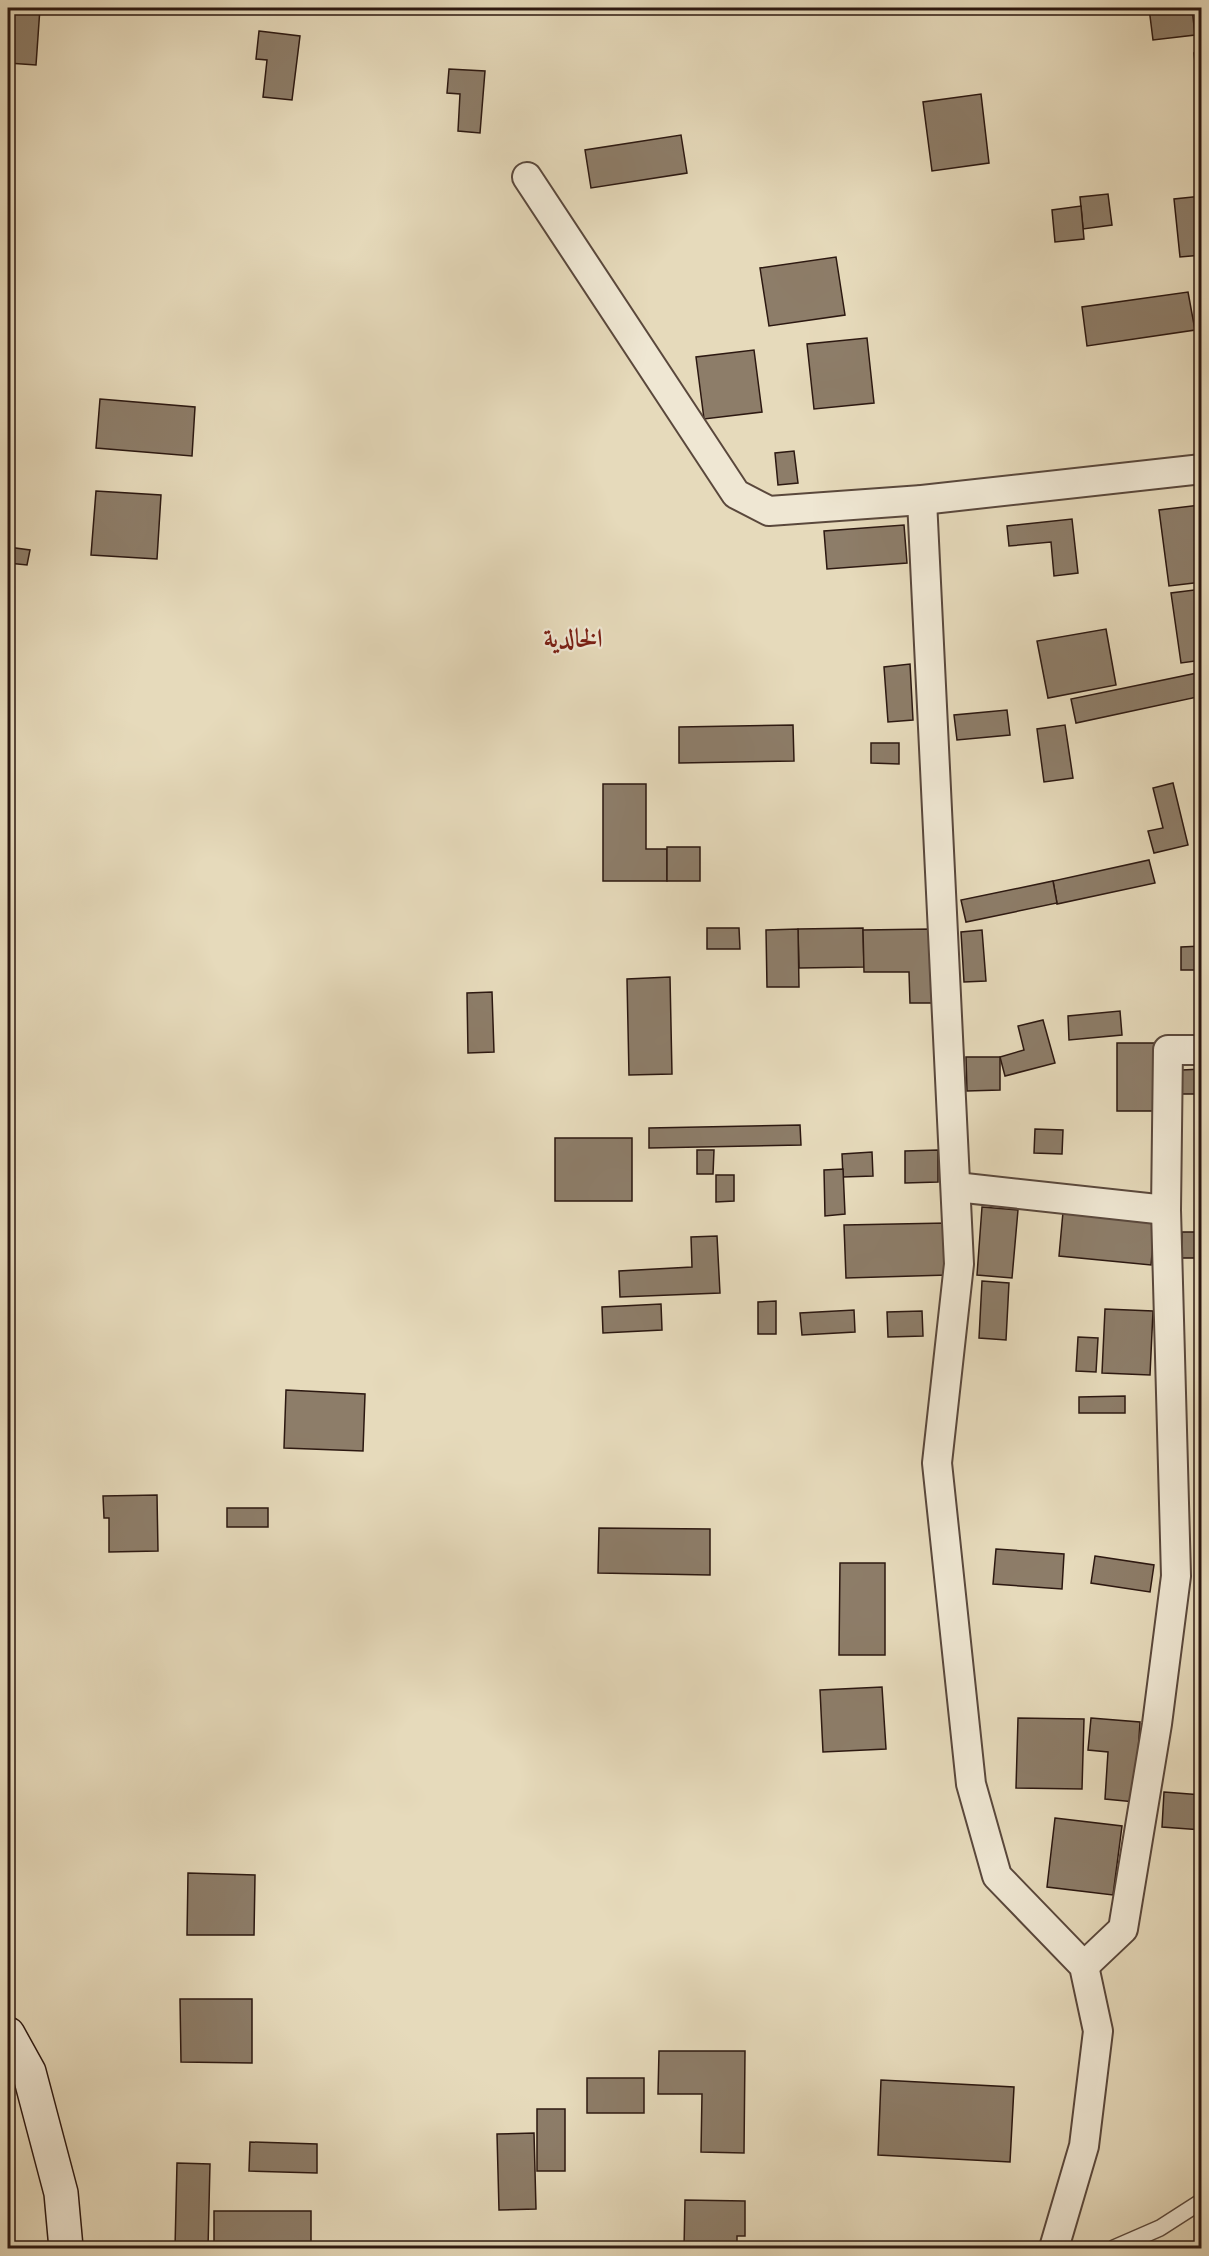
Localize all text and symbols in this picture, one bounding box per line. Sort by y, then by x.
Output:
district label: الخالدية [543,622,603,659]

